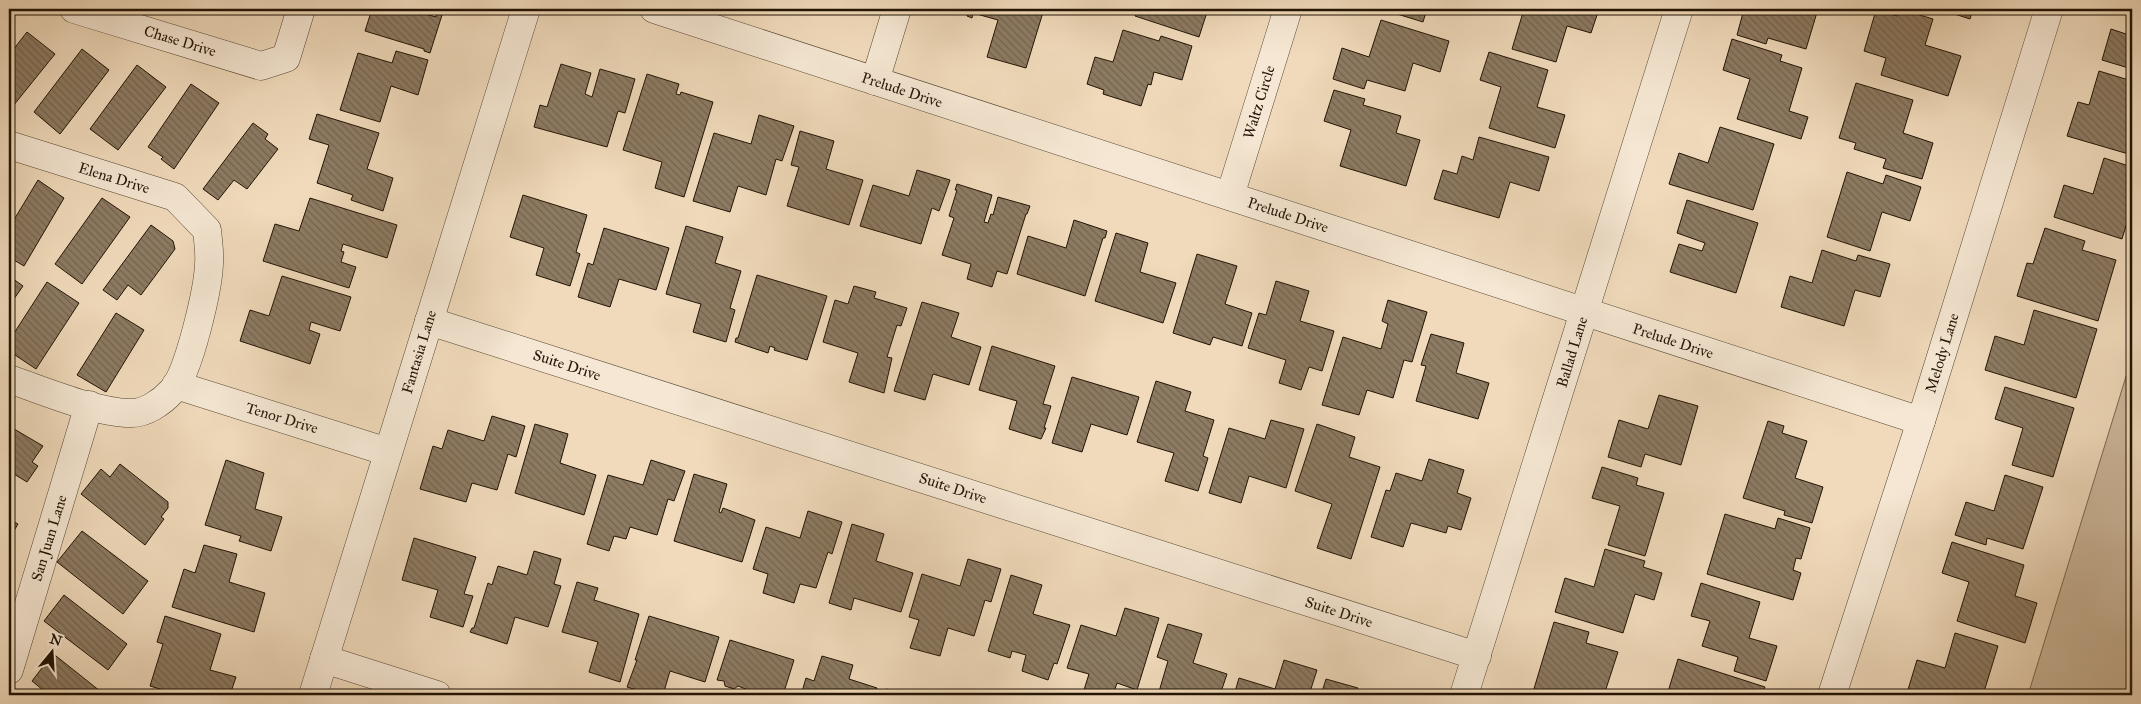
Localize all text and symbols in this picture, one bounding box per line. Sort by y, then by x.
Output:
street label: Chase Drive [142,21,218,61]
street label: Waltz Circle [1239,63,1279,141]
street label: Prelude Drive [859,68,945,112]
street label: Elena Drive [76,159,152,197]
street label: Prelude Drive [1245,193,1331,237]
street label: Fantasia Lane [398,308,440,396]
street label: Melody Lane [1921,311,1963,395]
street label: Ballad Lane [1553,314,1591,390]
street label: Prelude Drive [1630,319,1716,363]
street label: Suite Drive [531,346,603,384]
street label: Tenor Drive [244,398,320,438]
street label: Suite Drive [917,469,989,507]
street label: San Juan Lane [27,493,72,584]
street label: Suite Drive [1303,593,1375,631]
north arrow [28,626,78,676]
text: N [48,630,64,650]

